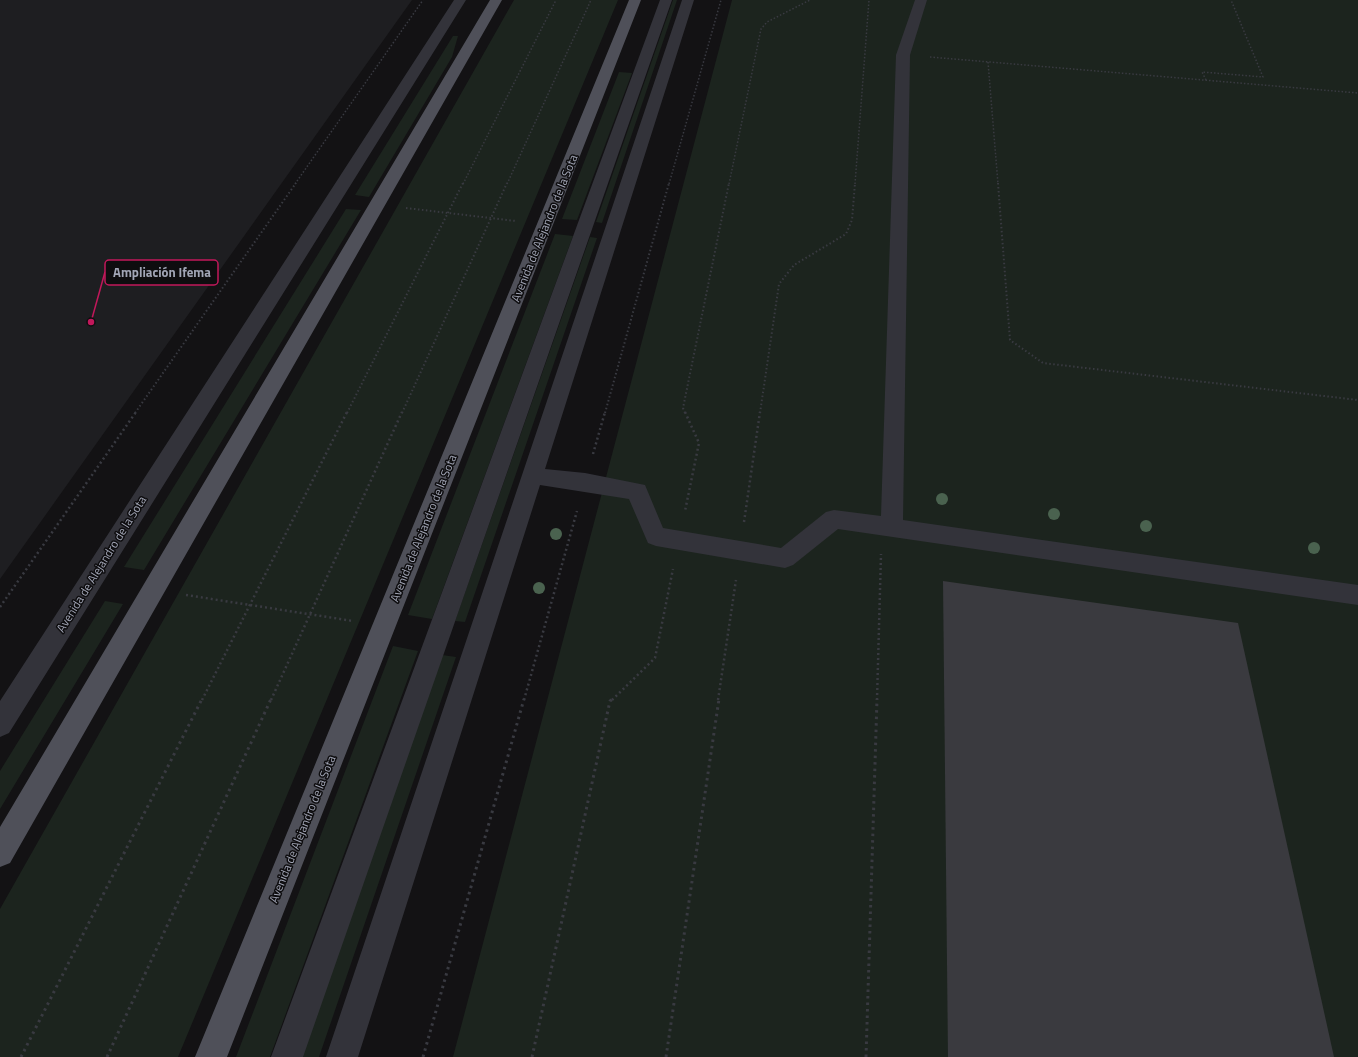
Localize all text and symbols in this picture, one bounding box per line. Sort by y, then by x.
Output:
street label: Avenida de Alejandro de la Sota [506,151,582,305]
callout: Ampliación Ifema [105,260,218,285]
text: Ampliación Ifema [113,262,211,282]
street label: Avenida de Alejandro de la Sota [385,451,461,605]
street label: Avenida de Alejandro de la Sota [51,492,151,636]
street label: Avenida de Alejandro de la Sota [264,752,340,906]

